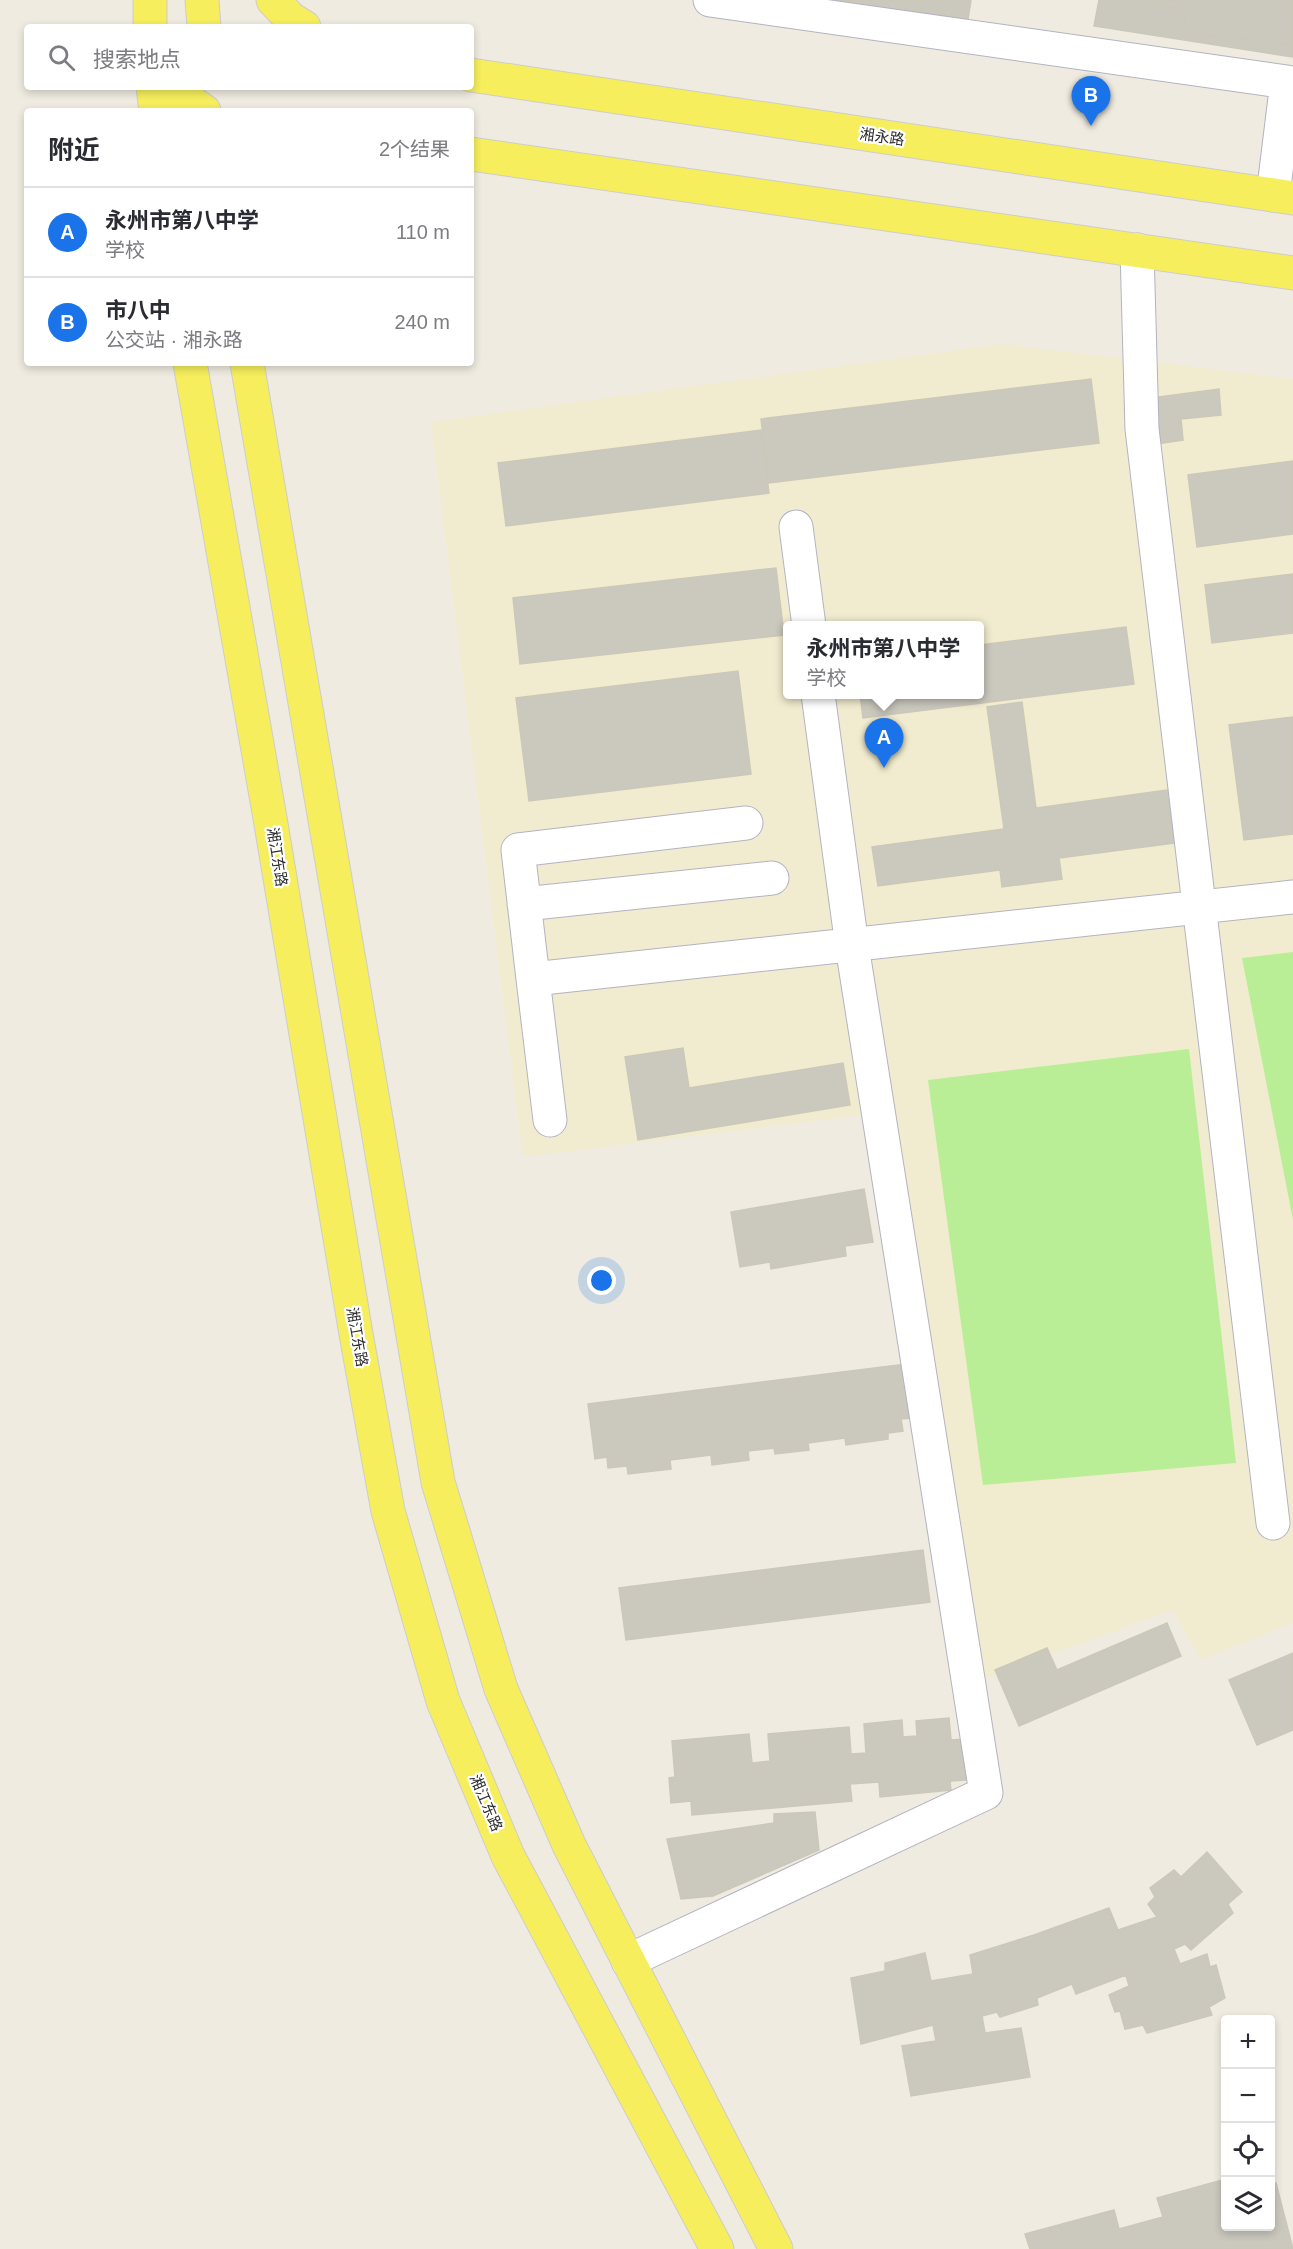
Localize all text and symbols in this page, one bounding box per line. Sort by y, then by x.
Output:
search box [24,24,474,90]
icon: search [45,41,78,74]
text: 搜索地点 [93,47,181,72]
pin: B [1072,76,1110,126]
street label: 湘永路 [859,125,906,148]
text: 附近 [48,135,100,165]
text: 2个结果 [379,138,450,160]
text: 永州市第八中学 [105,208,259,233]
text: A [60,221,75,243]
text: 110 m [396,221,450,243]
text: 学校 [105,239,145,261]
text: 市八中 [105,298,171,323]
text: B [60,311,75,333]
text: 240 m [394,311,450,333]
text: 公交站 · 湘永路 [105,329,243,351]
popup [783,621,984,699]
text: 永州市第八中学 [806,636,961,661]
text: 学校 [806,667,846,689]
pin: A [864,718,904,768]
street label: 湘江东路 [264,826,291,888]
your location [587,1266,616,1295]
street label: 湘江东路 [344,1306,371,1368]
street label: 湘江东路 [467,1772,506,1834]
map controls [1221,2015,1275,2231]
button: + [1221,2015,1275,2069]
button: − [1221,2069,1275,2123]
button: locate [1221,2123,1275,2177]
button: layers [1221,2177,1275,2231]

